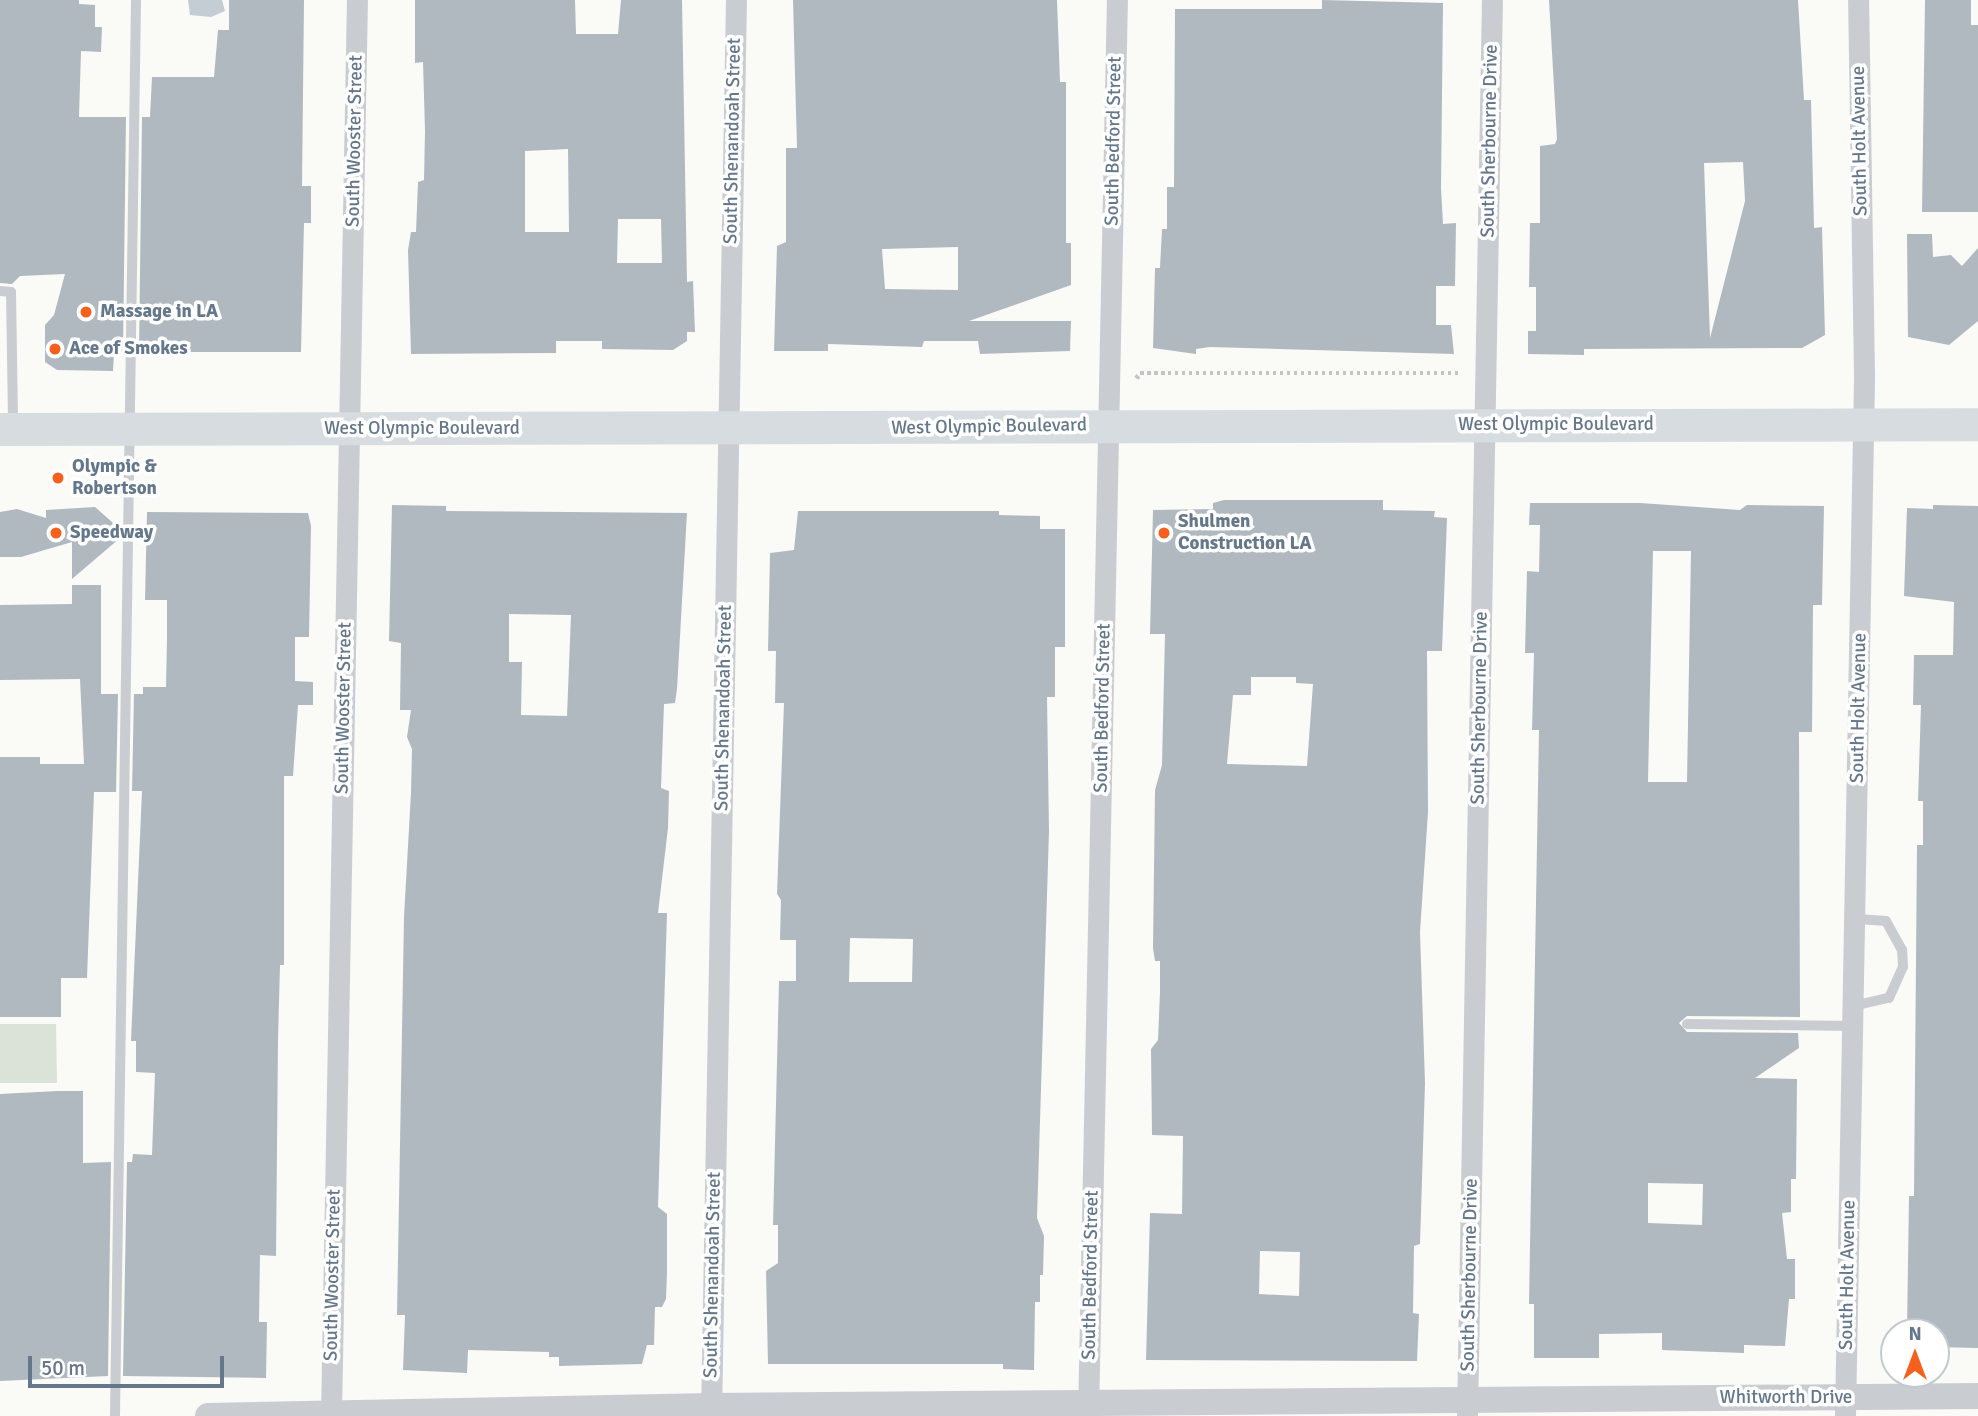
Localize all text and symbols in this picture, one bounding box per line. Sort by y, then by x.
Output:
street label: South Shenandoah Street [720,38,746,244]
street label: South Sherbourne Drive [1477,44,1503,238]
street label: South Wooster Street [342,55,368,227]
street label: South Bedford Street [1101,56,1127,226]
street label: South Holt Avenue [1847,66,1873,216]
place label: Massage in LA [100,301,218,323]
marker: Massage in LA [78,304,94,320]
place label: Ace of Smokes [69,338,188,360]
marker: Ace of Smokes [47,341,63,357]
street label: West Olympic Boulevard [891,414,1087,440]
street label: West Olympic Boulevard [1458,414,1654,436]
street label: West Olympic Boulevard [324,418,520,440]
place label: Olympic & Robertson [72,456,157,500]
marker: Olympic & Robertson [50,470,66,486]
place label: Shulmen Construction LA [1178,511,1312,555]
place label: Speedway [70,522,153,544]
marker: Speedway [48,525,64,541]
marker: Shulmen Construction LA [1156,525,1172,541]
street label: South Shenandoah Street [711,605,737,811]
street label: South Sherbourne Drive [1467,611,1493,805]
street label: South Wooster Street [331,622,357,794]
street label: South Bedford Street [1090,623,1116,793]
street label: South Holt Avenue [1846,633,1872,783]
street label: South Shenandoah Street [700,1172,726,1378]
street label: South Sherbourne Drive [1457,1178,1483,1372]
street label: South Wooster Street [320,1189,346,1361]
street label: South Bedford Street [1078,1190,1104,1360]
street label: South Holt Avenue [1835,1200,1861,1350]
north arrow [1880,1318,1950,1388]
text: N [1908,1322,1922,1346]
scale bar [32,1342,228,1386]
text: 50 m [41,1355,85,1381]
street label: Whitworth Drive [1720,1387,1852,1409]

